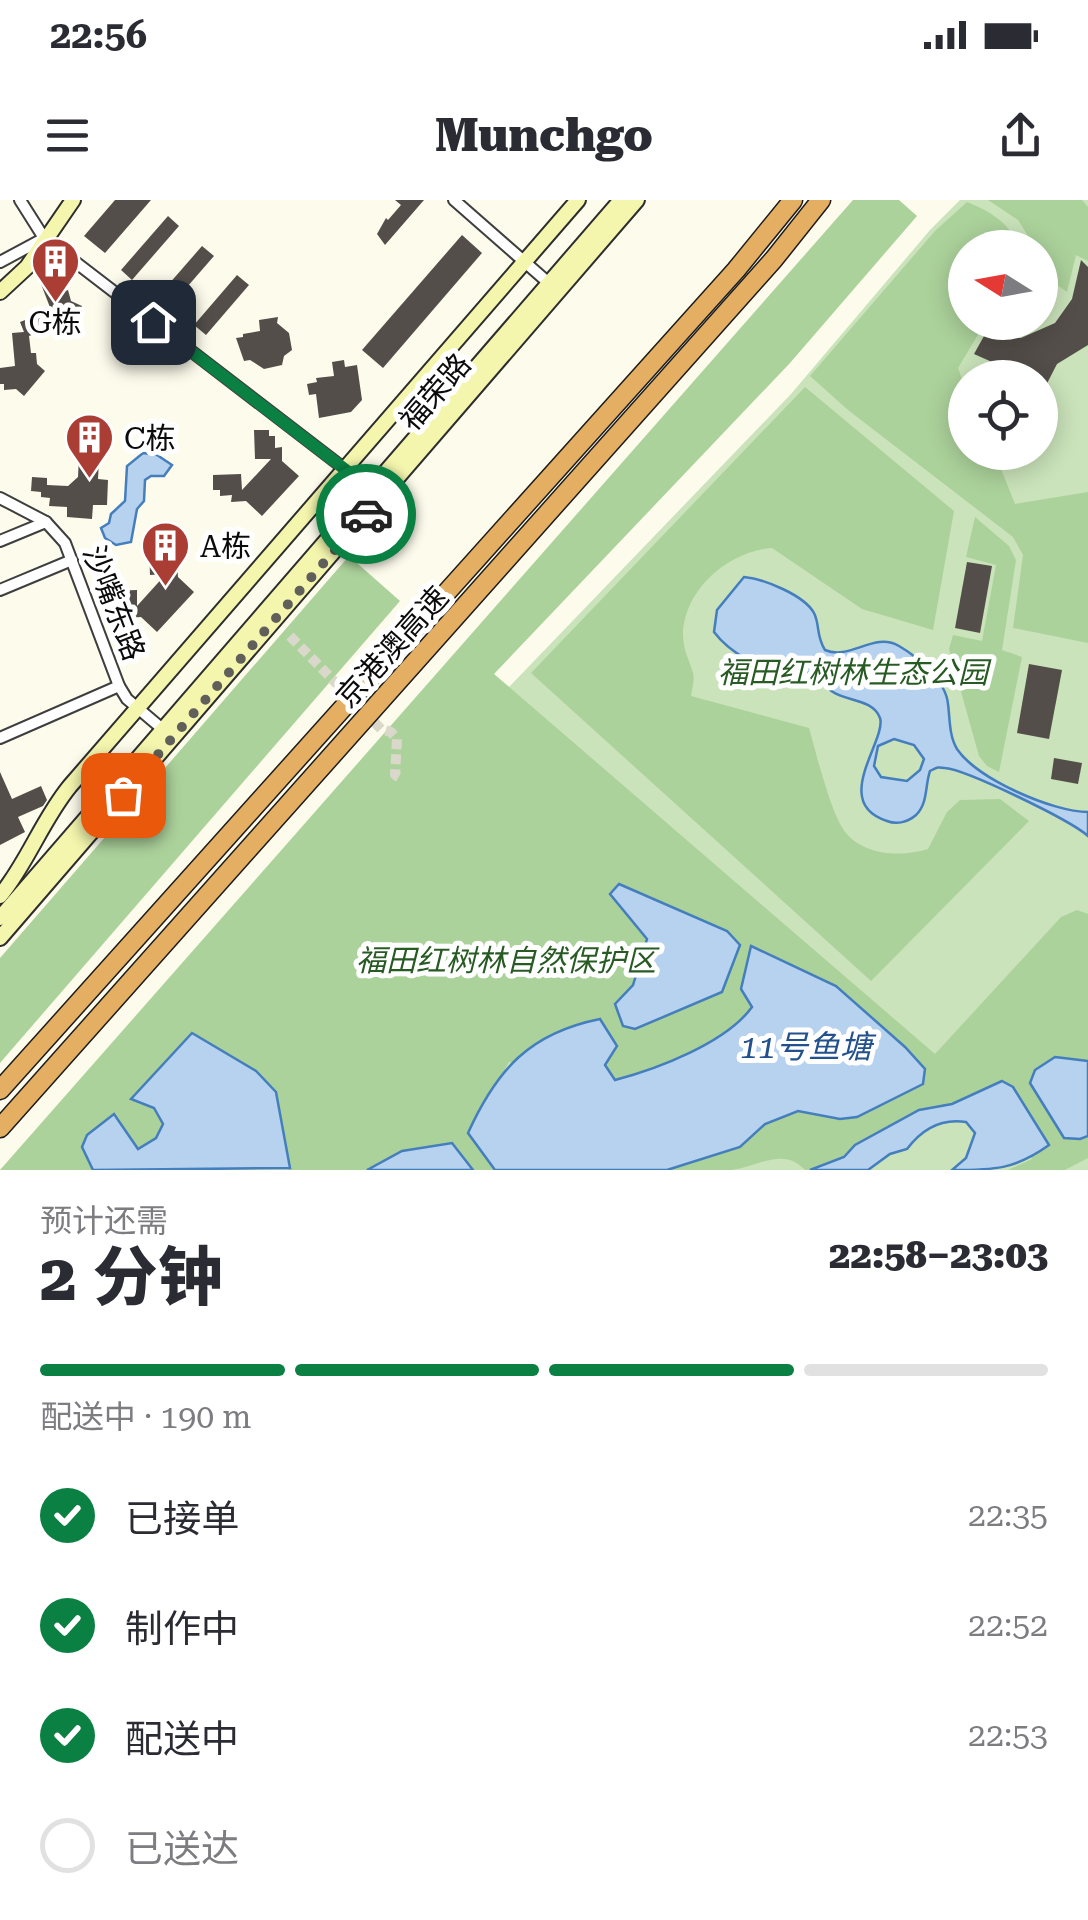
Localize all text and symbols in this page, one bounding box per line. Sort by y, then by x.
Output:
text: 22:56 [50,13,147,57]
icon: menu [40,108,95,163]
icon: share [993,108,1048,163]
text: Munchgo [435,109,653,162]
north arrow [948,230,1058,340]
map controls [948,230,1058,470]
building icon: G栋 [29,235,81,303]
pin [111,280,196,365]
icon: home [126,295,181,350]
place label: G栋 [28,305,82,340]
street label: 福荣路 [392,347,478,437]
button: locate [948,360,1058,470]
building icon: C栋 [63,412,115,480]
place label: C栋 [124,421,176,456]
courier [316,464,416,564]
icon: car [339,487,394,542]
building icon: A栋 [139,520,191,588]
place label: A栋 [200,529,251,564]
street label: 沙嘴东路 [76,541,152,665]
street label: 京港澳高速 [329,580,455,714]
park label: 福田红树林生态公园 [718,655,992,690]
pin [81,753,166,838]
icon: bag [96,768,151,823]
park label: 福田红树林自然保护区 [356,943,660,978]
water label: 11号鱼塘 [740,1028,877,1066]
text: 预计还需 [40,1202,168,1240]
text: 22:58–23:03 [829,1233,1048,1277]
text: 2 分钟 [40,1240,223,1316]
text: 配送中 · 190 m [40,1398,251,1436]
icon: check [40,1488,95,1543]
text: 22:35 [968,1496,1048,1534]
text: 已接单 [125,1497,239,1541]
icon: check [40,1598,95,1653]
text: 22:52 [968,1606,1048,1644]
text: 制作中 [125,1607,239,1651]
icon: check [40,1708,95,1763]
text: 22:53 [968,1716,1048,1754]
text: 配送中 [125,1717,239,1761]
text: 已送达 [125,1827,239,1871]

